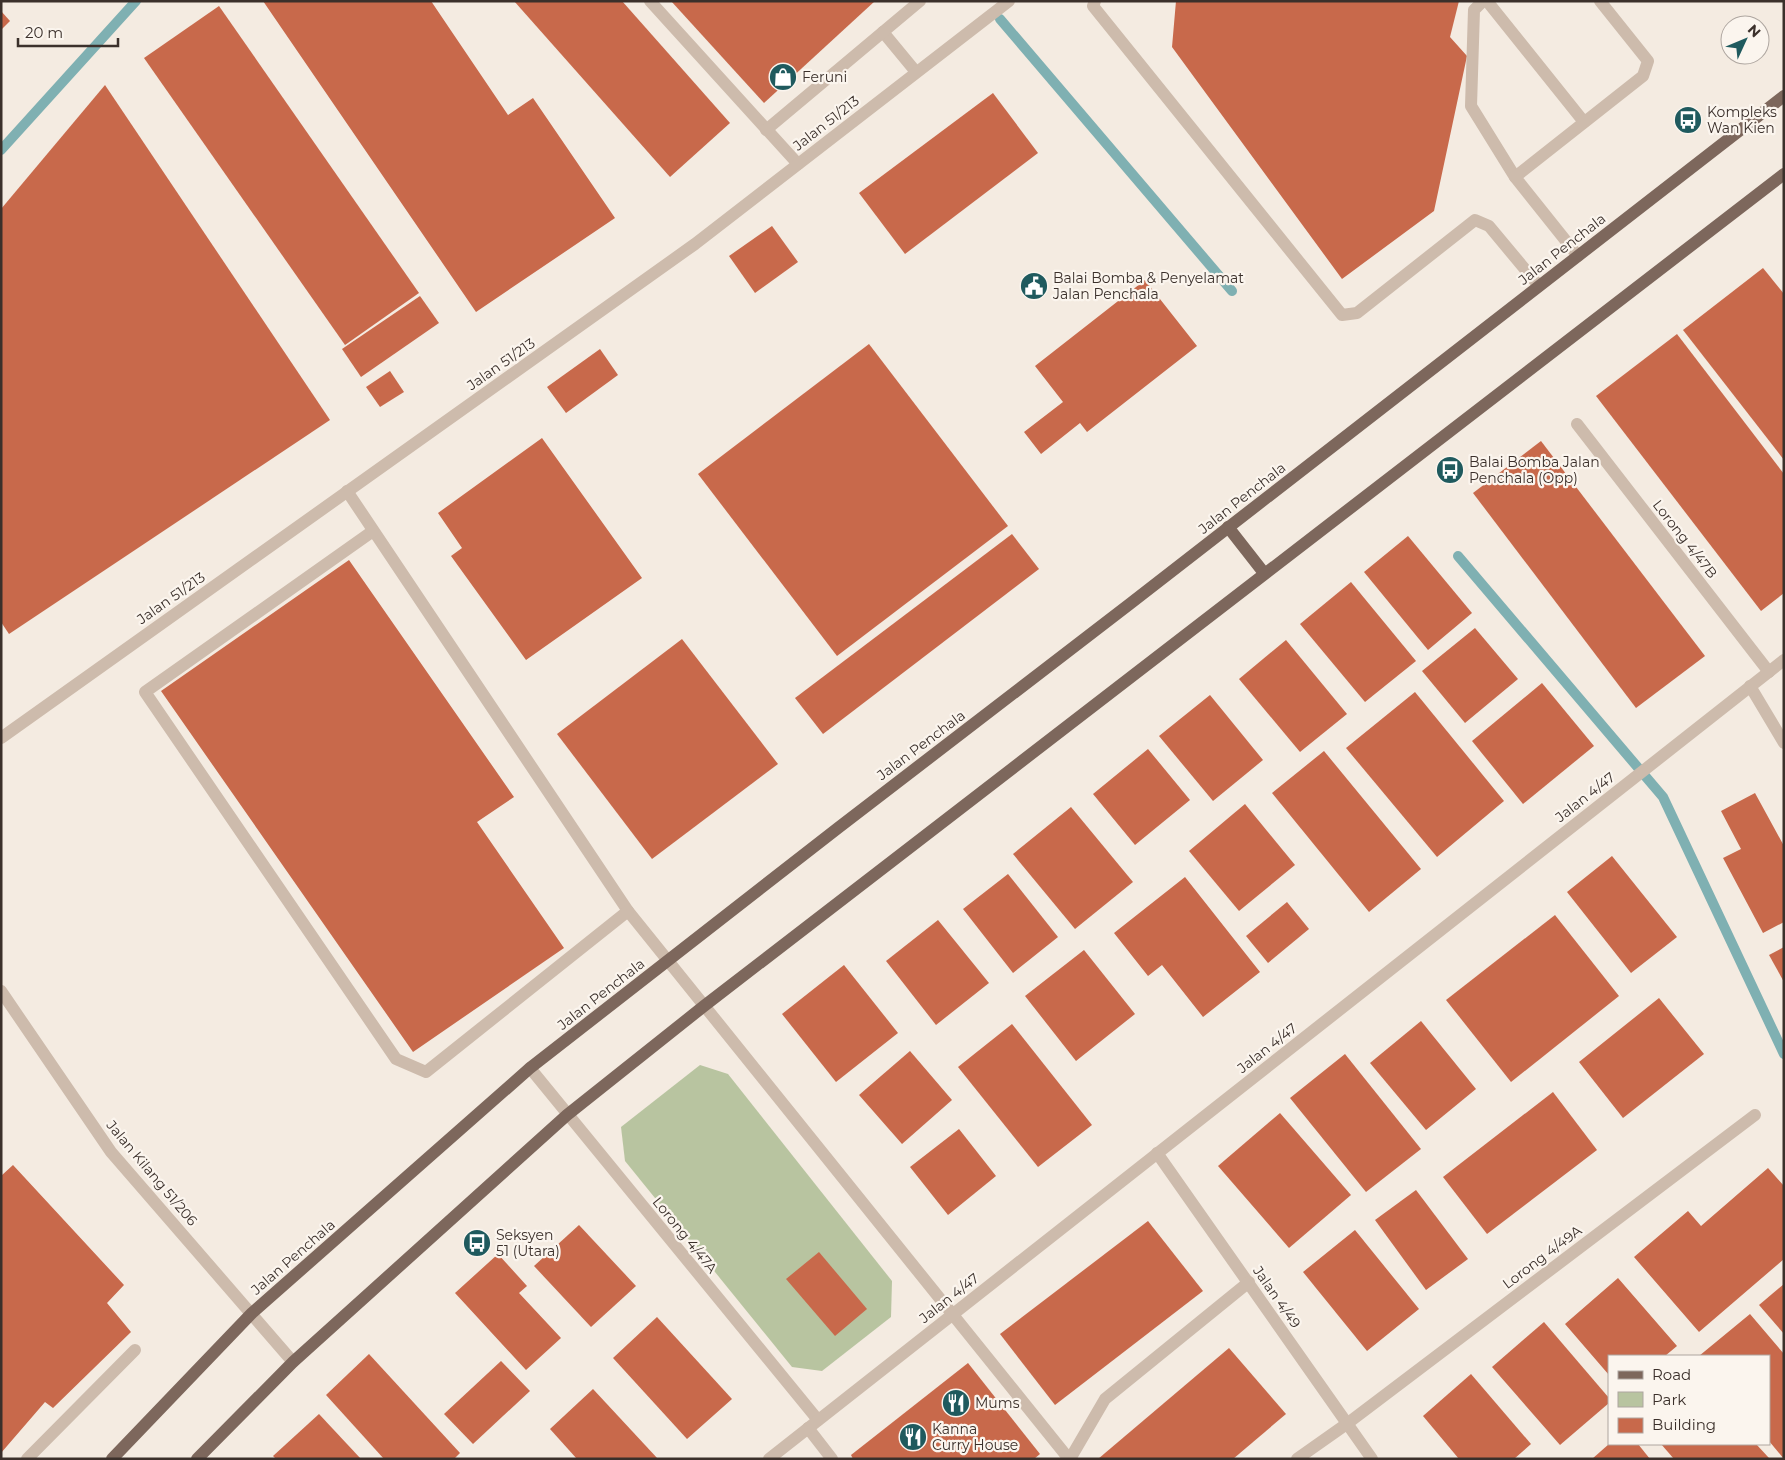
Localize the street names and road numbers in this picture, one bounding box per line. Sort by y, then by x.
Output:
street label: Jalan 51/213 [789,92,863,155]
street label: Jalan Penchala [1514,209,1609,289]
street label: Jalan 51/213 [463,334,539,395]
street label: Jalan Penchala [1194,458,1289,538]
street label: Lorong 4/47B [1649,496,1721,582]
street label: Jalan 51/213 [133,568,209,629]
street label: Jalan Penchala [873,706,969,785]
street label: Jalan 4/47 [1551,768,1618,826]
street label: Jalan Penchala [553,954,648,1034]
street label: Jalan 4/47 [1233,1019,1300,1077]
street label: Jalan Kilang 51/206 [102,1116,202,1230]
street label: Lorong 4/47A [649,1193,722,1278]
street label: Jalan Penchala [246,1216,339,1299]
street label: Lorong 4/49A [1499,1221,1586,1293]
street label: Jalan 4/49 [1249,1262,1305,1331]
street label: Jalan 4/47 [915,1269,982,1327]

